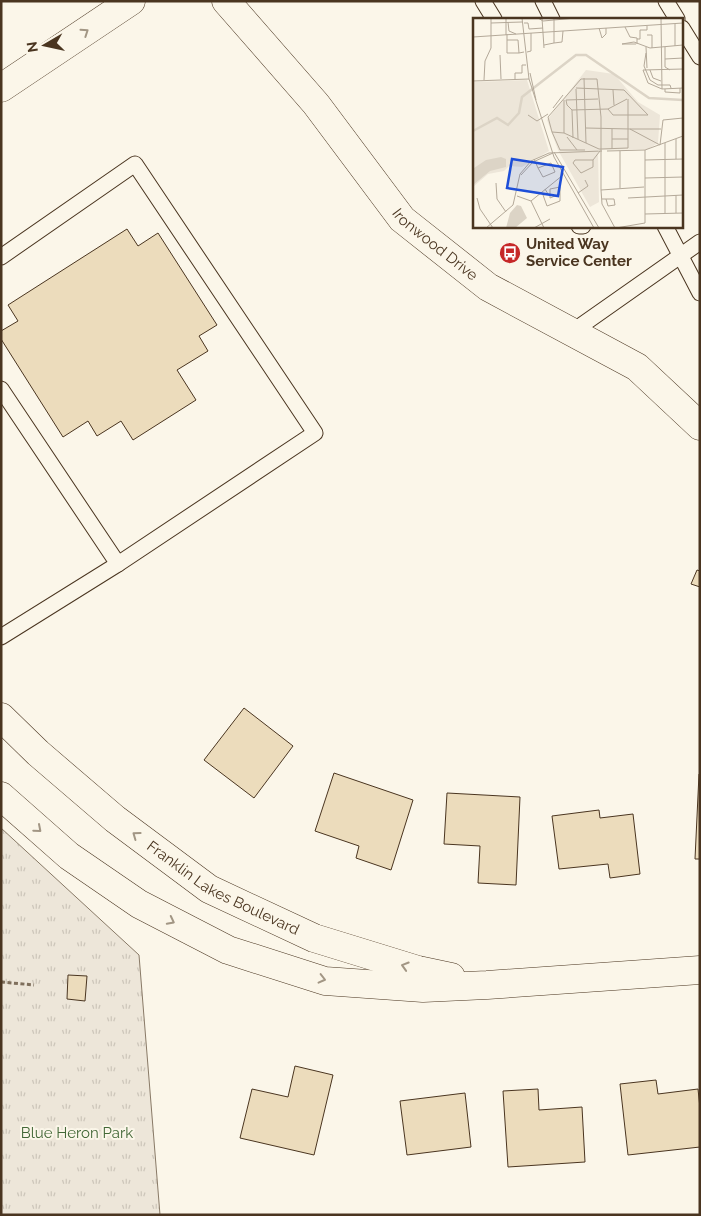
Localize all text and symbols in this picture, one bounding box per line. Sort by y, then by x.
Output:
inset map [473,18,684,228]
north arrow [20,20,70,70]
one-way arrow [80,29,89,38]
text: N [23,41,41,54]
street label: Ironwood Drive [388,205,482,285]
place label: United Way Service Center [526,235,632,270]
bus stop icon: United Way Service Center [498,241,522,265]
one-way arrow [32,823,41,832]
one-way arrow [132,832,142,841]
street label: Franklin Lakes Boulevard [143,837,302,939]
one-way arrow [166,915,175,925]
one-way arrow [402,961,410,971]
one-way arrow [317,974,325,984]
park label: Blue Heron Park [21,1124,133,1142]

